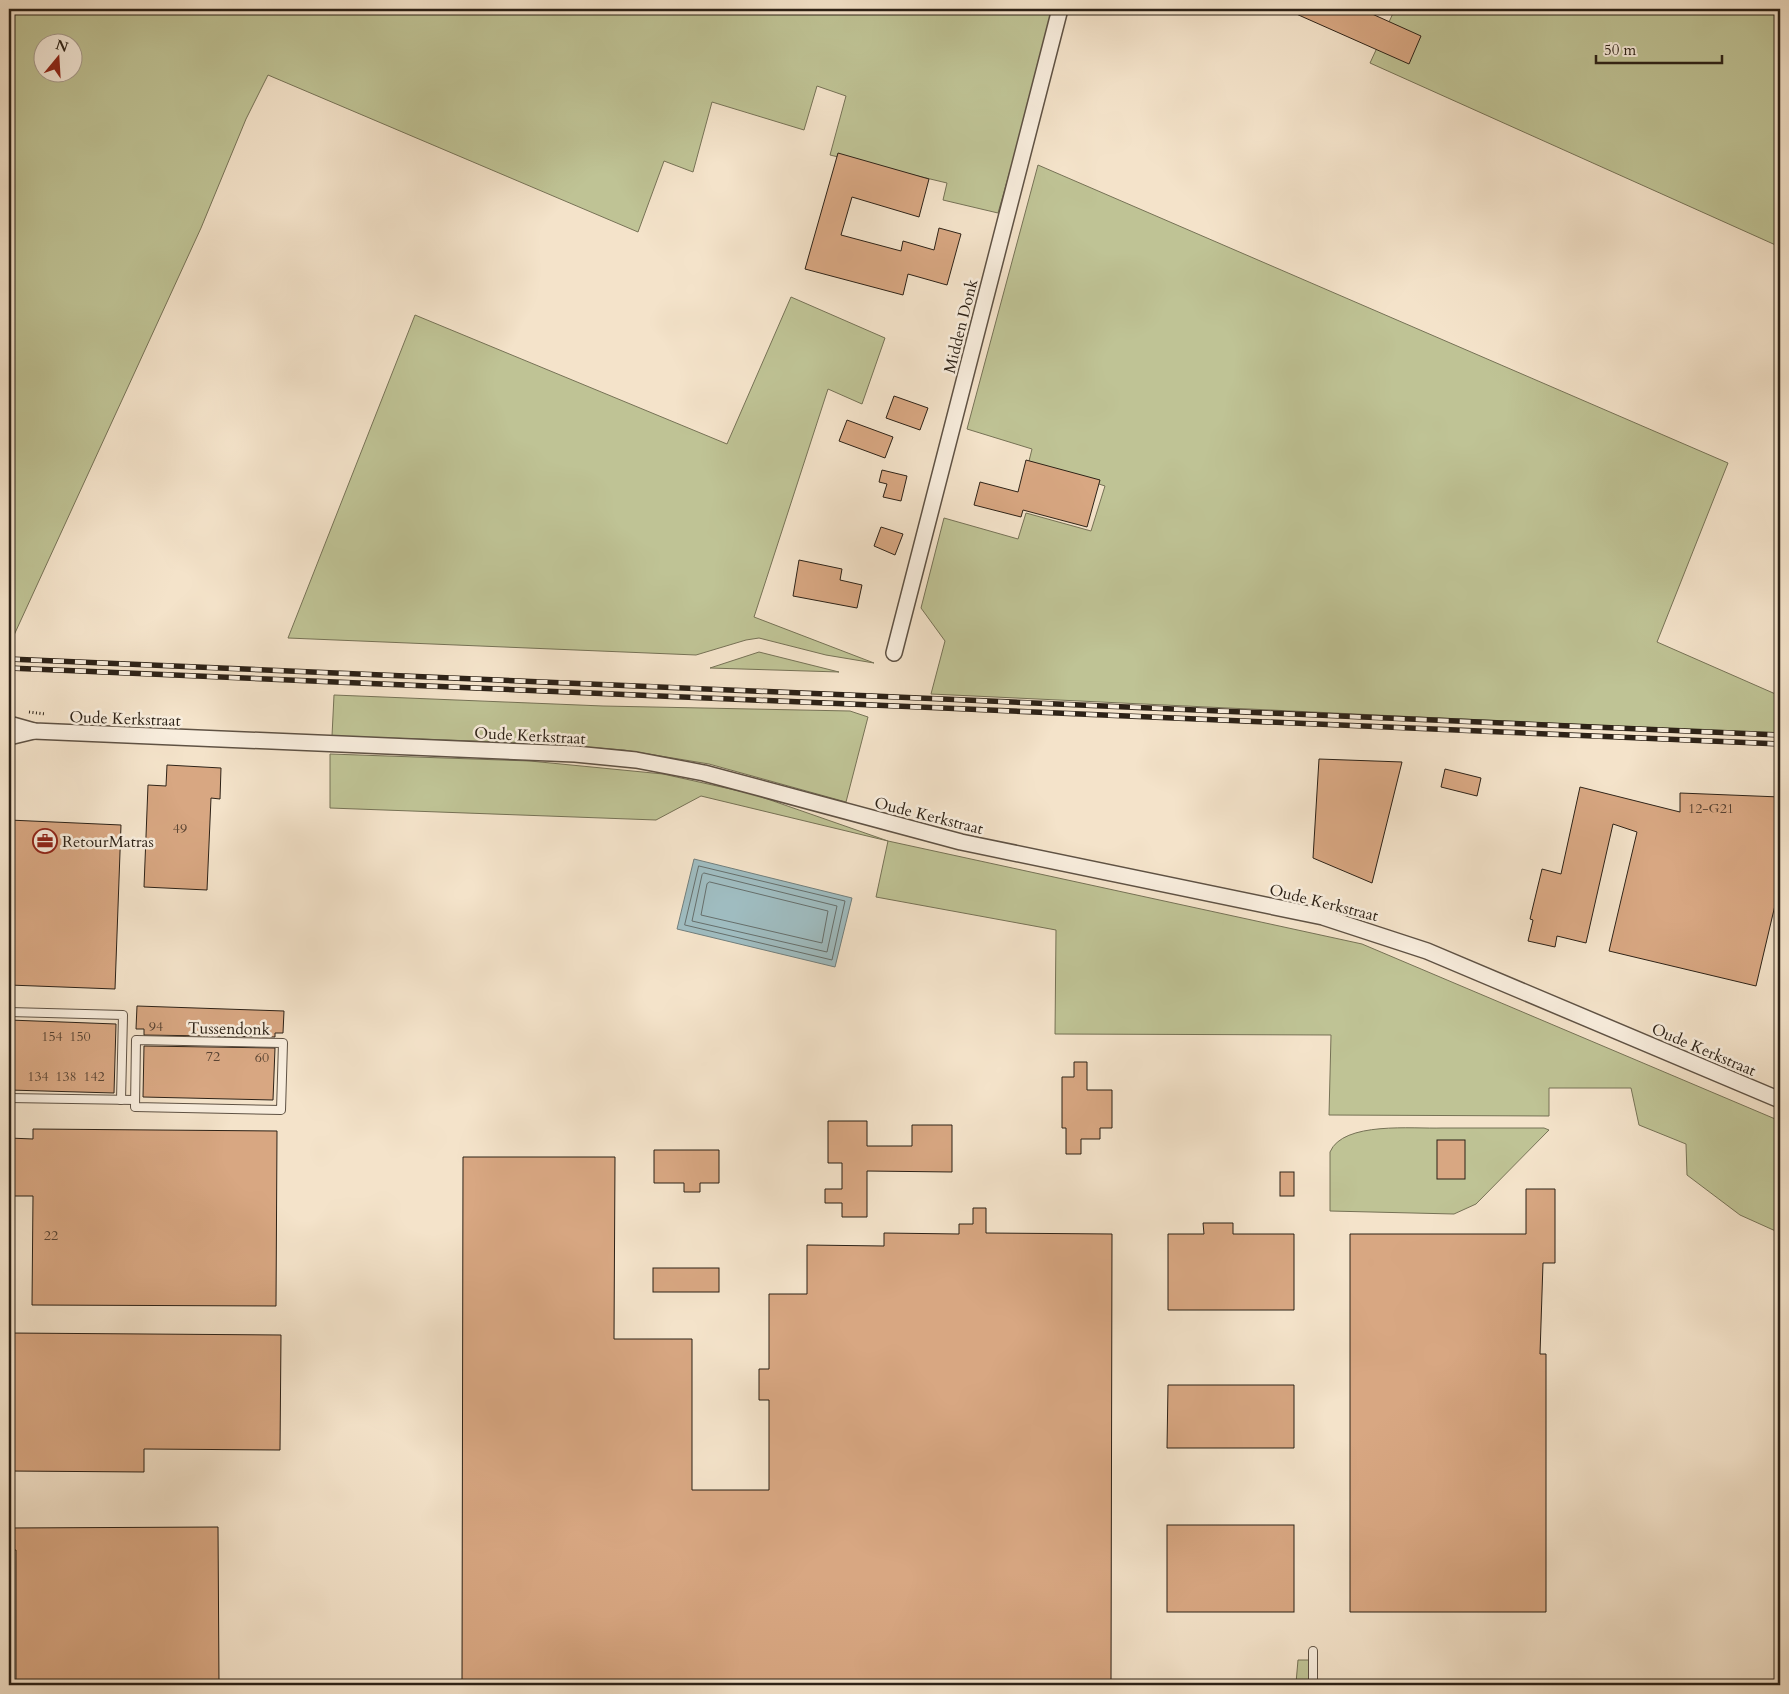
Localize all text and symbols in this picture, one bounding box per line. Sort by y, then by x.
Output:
north arrow [32,32,82,82]
scale bar [1596,32,1723,64]
text: N [53,35,71,57]
text: 50 m [1604,40,1636,60]
street label: Midden Donk [939,276,983,376]
street label: Oude Kerkstraat [69,706,181,732]
street label: Oude Kerkstraat [474,722,586,750]
street label: Oude Kerkstraat [872,792,985,840]
house number: 12-G21 [1688,799,1734,818]
house number: 49 [173,819,187,838]
office icon: RetourMatras [32,828,58,854]
place label: RetourMatras [62,831,154,853]
street label: Oude Kerkstraat [1267,879,1380,927]
house number: 94 [149,1017,163,1036]
street label: Tussendonk [188,1017,271,1041]
street label: Oude Kerkstraat [1648,1018,1759,1082]
house number: 154 [41,1027,63,1046]
house number: 150 [69,1027,91,1046]
house number: 72 [206,1047,220,1066]
house number: 60 [255,1048,269,1067]
house number: 134 [27,1067,49,1086]
house number: 138 [55,1067,77,1086]
house number: 142 [83,1067,105,1086]
house number: 22 [44,1226,58,1245]

